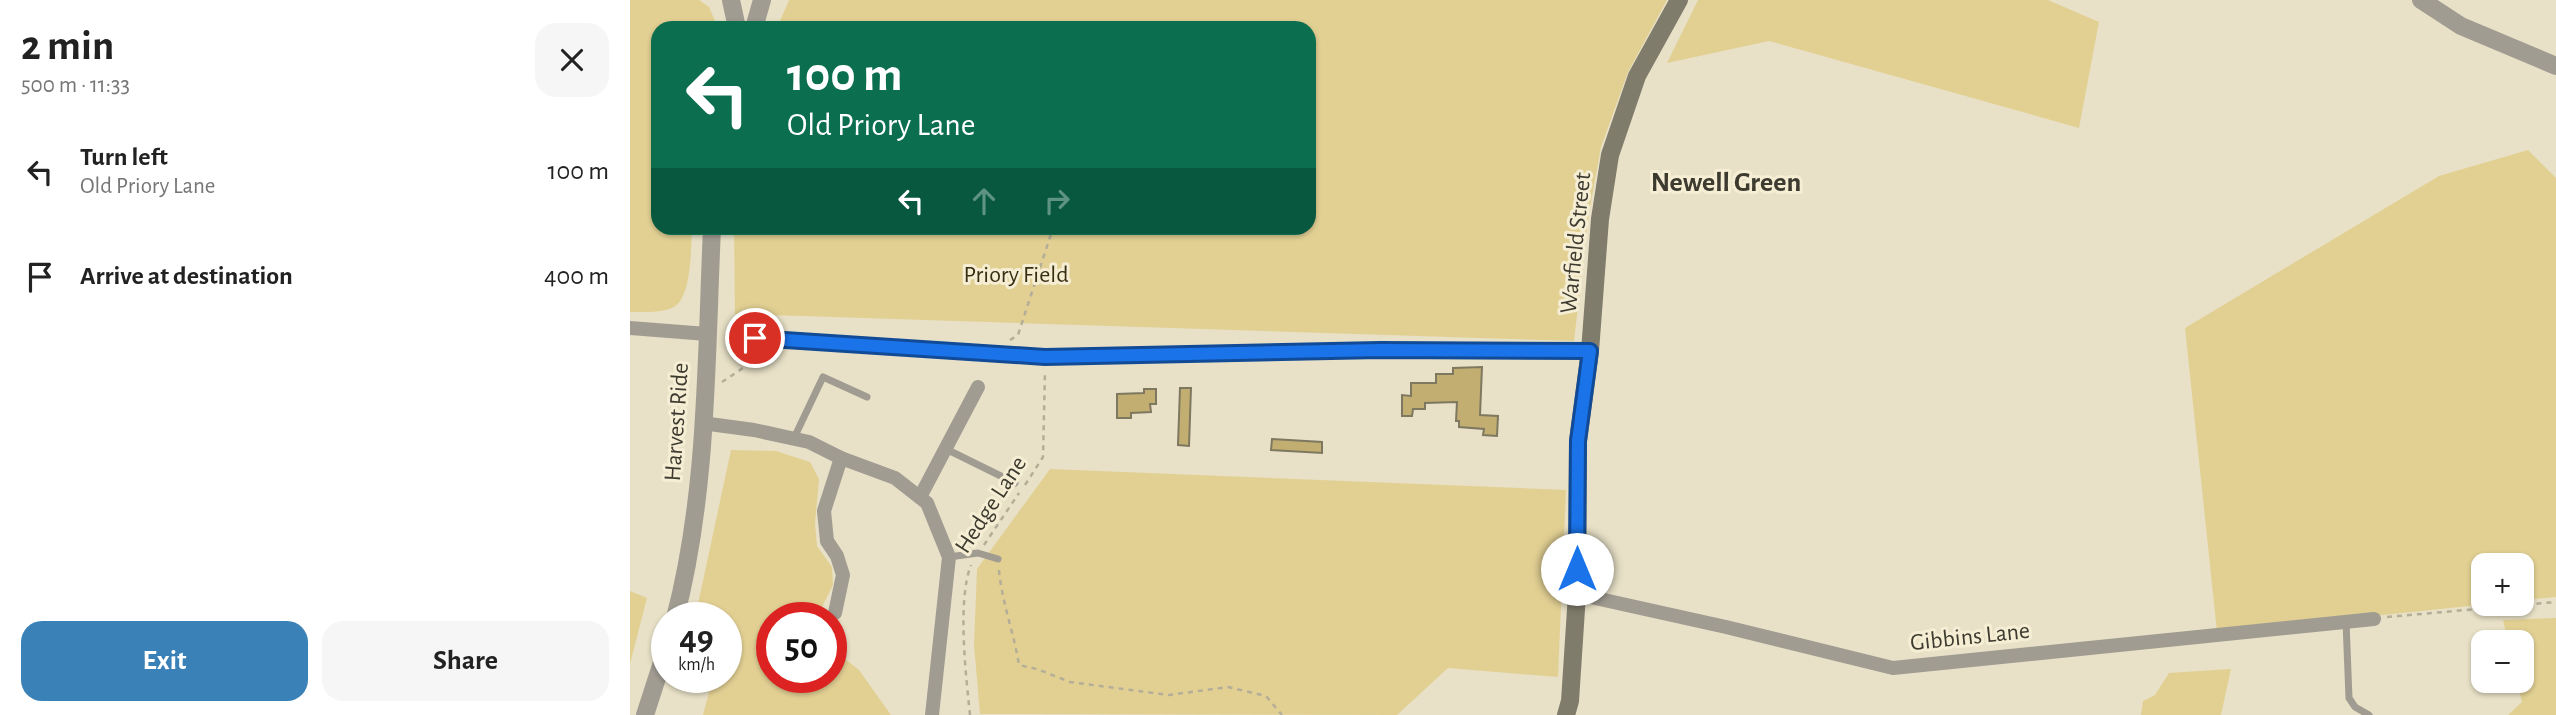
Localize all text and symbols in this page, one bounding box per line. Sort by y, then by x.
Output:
button: close [535,23,609,97]
text: 2 min [21,25,114,67]
icon: left [672,49,763,140]
text: 100 m [787,51,903,100]
text: 500 m · 11:33 [21,74,130,97]
text: Old Priory Lane [787,109,975,141]
text: Turn left [80,144,168,170]
icon: left [21,153,59,191]
text: 100 m [548,158,609,184]
district label: Newell Green [1651,169,1801,197]
street label: Warfield Street [1557,171,1595,315]
text: Old Priory Lane [80,175,215,198]
icon: left [892,182,930,220]
icon: ahead [965,182,1003,220]
icon: right [1038,182,1076,220]
icon: arrive [21,258,59,296]
text: Arrive at destination [80,263,293,289]
text: 400 m [544,263,609,289]
park label: Priory Field [963,263,1069,287]
pin [725,308,785,368]
icon: arrive [736,319,774,357]
street label: Harvest Ride [661,362,693,482]
street label: Hedge Lane [951,452,1031,558]
position arrow [1540,532,1614,606]
map controls [2471,553,2534,693]
button: + [2471,553,2534,616]
speed limit sign: 50 [756,602,847,693]
street label: Gibbins Lane [1909,619,2031,655]
button: Exit [21,621,308,701]
button: Share [322,621,609,701]
text: 49 [679,621,714,656]
button: − [2471,630,2534,693]
text: km/h [678,656,715,674]

